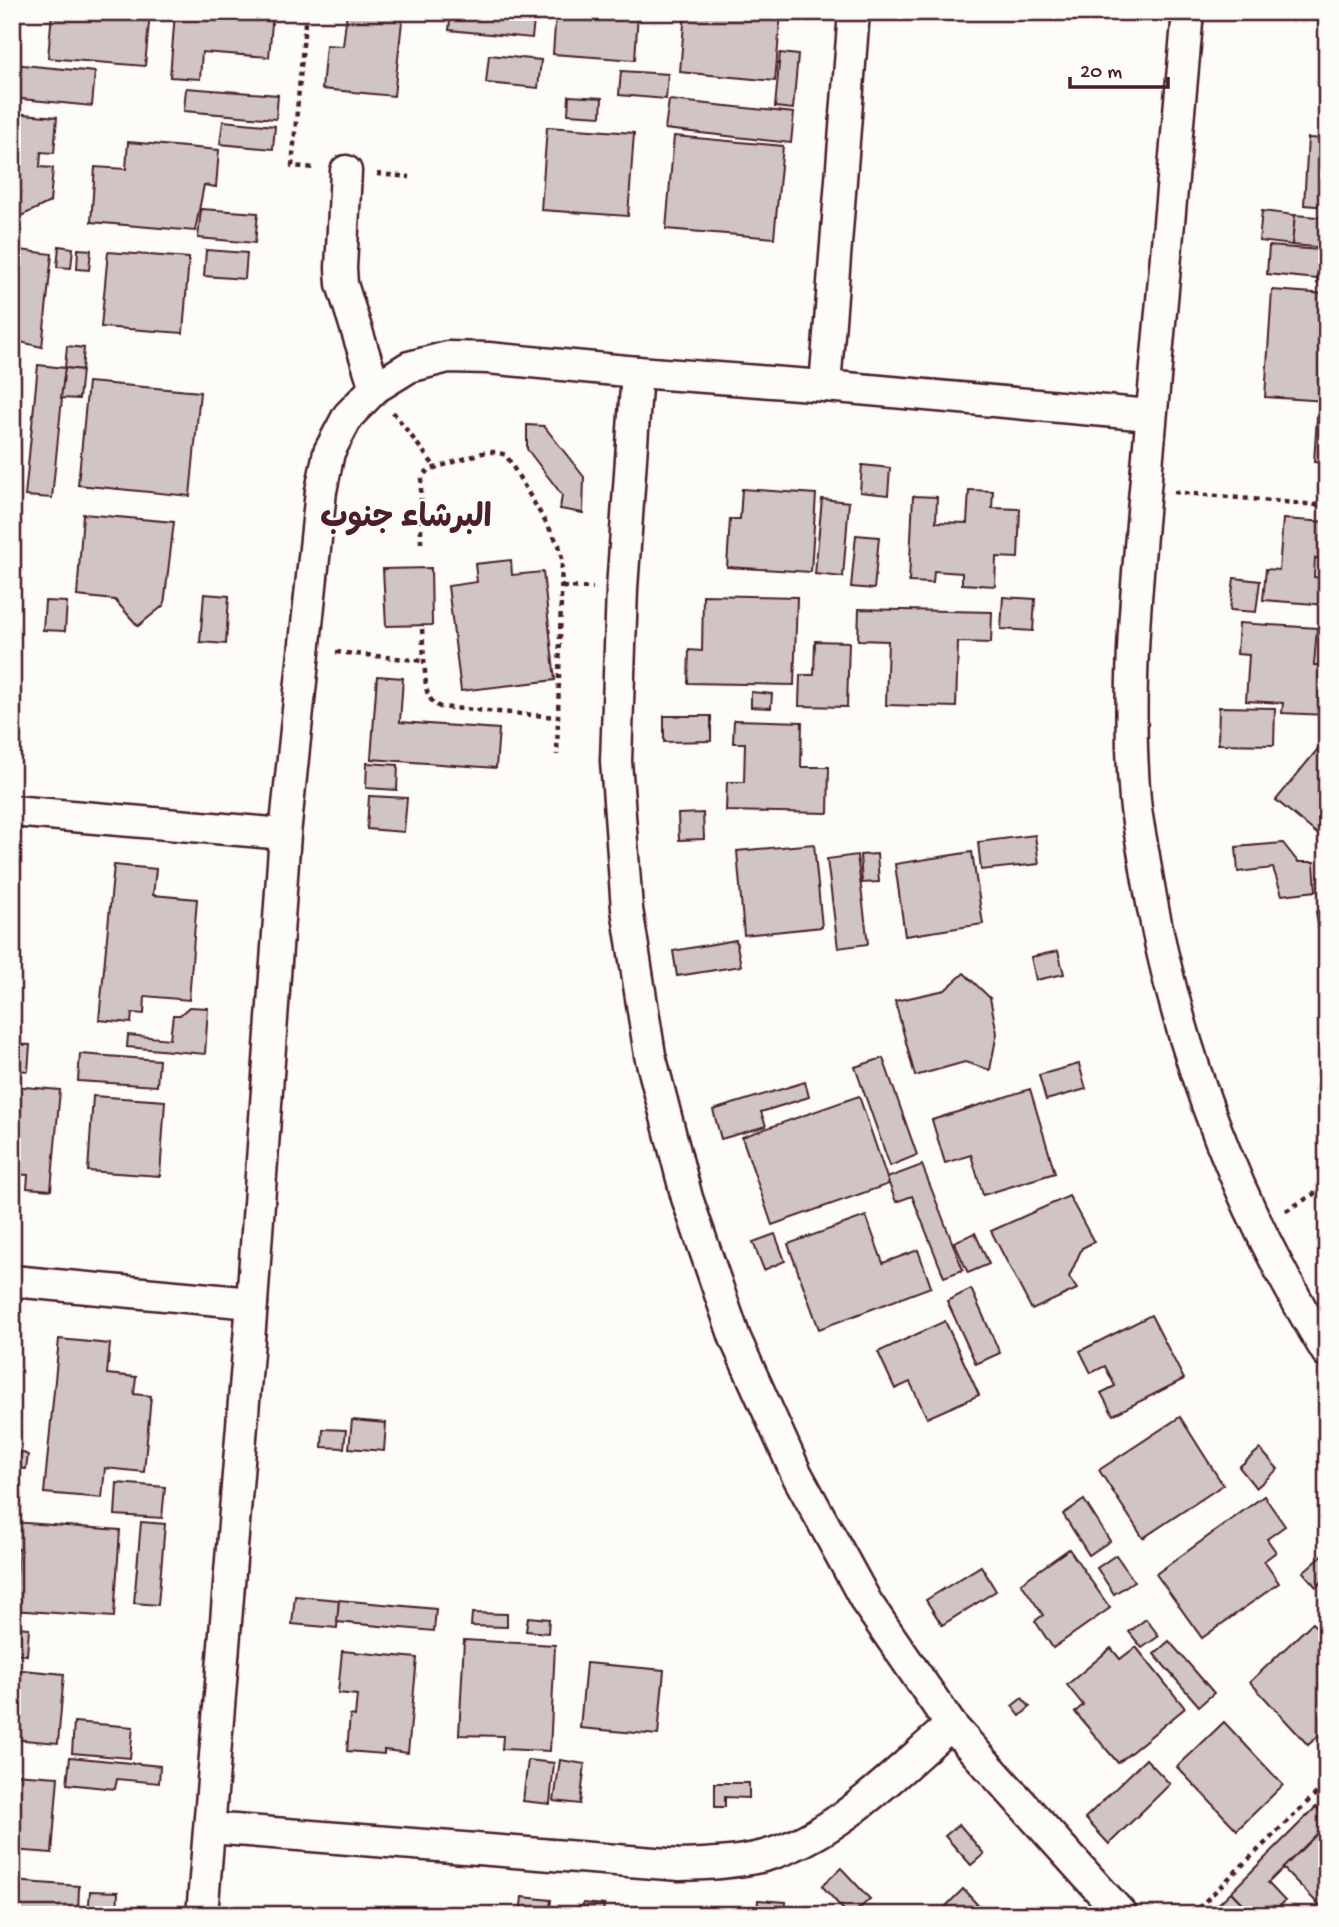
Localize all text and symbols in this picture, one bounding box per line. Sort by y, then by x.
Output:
scale bar [1070,46,1168,90]
text: 20 m [1080,61,1122,86]
district label: البرشاء جنوب [320,501,492,539]

